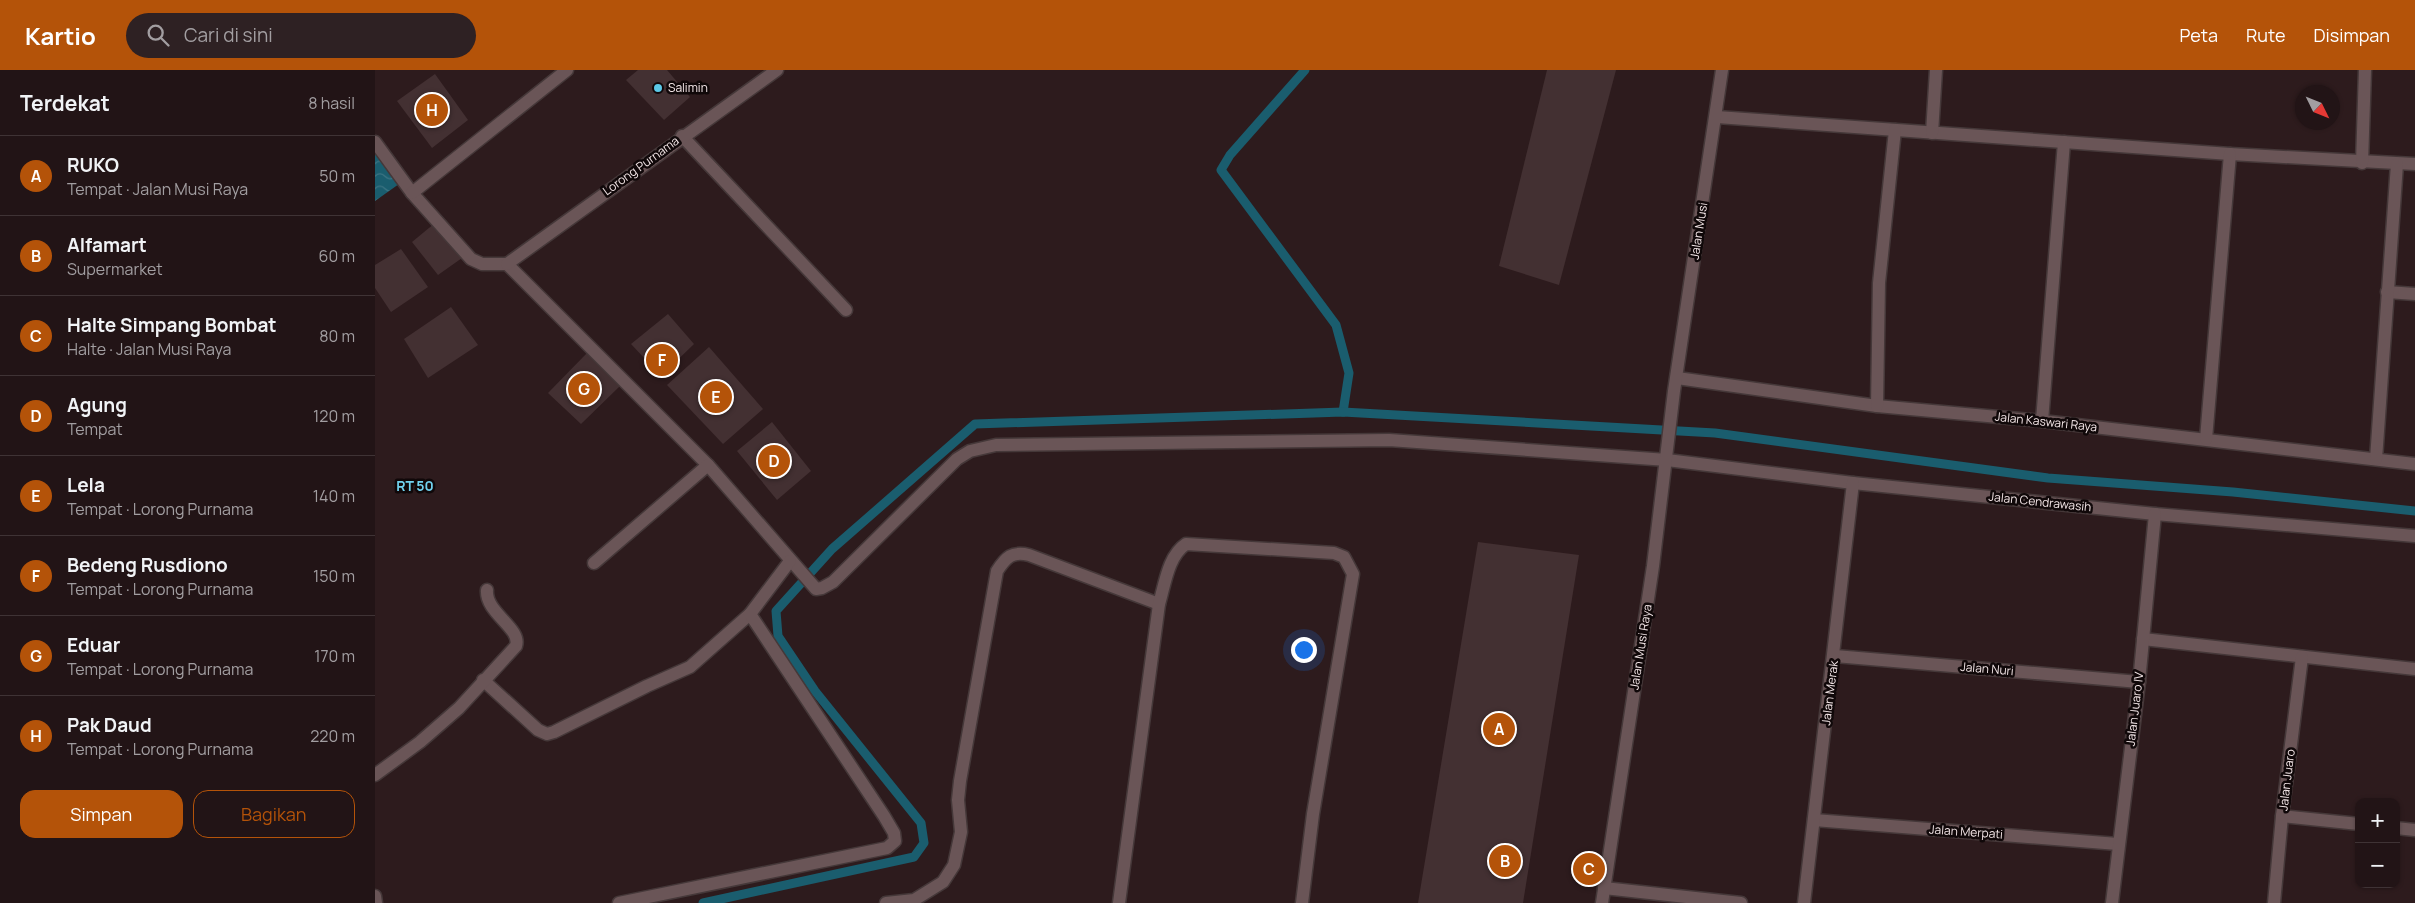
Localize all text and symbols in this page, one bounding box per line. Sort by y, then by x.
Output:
search box [126,13,476,58]
text: Kartio [25,19,96,52]
icon: search [144,21,172,49]
text: Cari di sini [184,22,273,48]
text: Peta [2179,23,2218,47]
text: Rute [2246,23,2285,47]
text: Disimpan [2313,23,2390,47]
place label: Salimin [668,79,708,96]
marker: Salimin [652,82,664,94]
north arrow [2295,85,2340,130]
text: Terdekat [20,89,110,117]
pin: H [416,91,448,129]
text: 8 hasil [308,92,355,114]
street label: Lorong Purnama [599,132,682,199]
text: RUKO [67,152,119,178]
text: A [31,165,41,187]
text: 50 m [319,165,355,187]
text: Tempat · Jalan Musi Raya [67,178,248,200]
street label: Jalan Musi [1686,201,1711,261]
text: Alfamart [67,232,147,258]
text: B [31,245,41,267]
text: 60 m [319,245,355,267]
text: Supermarket [67,258,163,280]
text: Halte Simpang Bombat [67,312,277,338]
text: C [30,325,42,347]
text: 80 m [319,325,355,347]
text: Halte · Jalan Musi Raya [67,338,231,360]
pin: F [646,341,678,379]
pin: G [568,370,600,408]
pin: E [700,378,732,416]
text: Agung [67,392,127,418]
text: D [30,405,42,427]
text: 120 m [313,405,355,427]
street label: Jalan Kaswari Raya [1994,408,2098,435]
text: Tempat [67,418,123,440]
pin: D [758,442,790,480]
text: Lela [67,472,105,498]
district label: RT 50 [396,476,434,495]
text: E [31,485,41,507]
text: 140 m [313,485,355,507]
street label: Jalan Cendrawasih [1988,488,2092,515]
text: Tempat · Lorong Purnama [67,498,253,520]
text: Bedeng Rusdiono [67,552,228,578]
text: F [32,565,40,587]
text: 150 m [313,565,355,587]
text: Tempat · Lorong Purnama [67,578,253,600]
street label: Jalan Musi Raya [1625,603,1656,691]
text: Eduar [67,632,120,658]
your location [1291,637,1317,663]
text: G [30,645,42,667]
text: 170 m [314,645,355,667]
text: Tempat · Lorong Purnama [67,658,253,680]
street label: Jalan Nuri [1960,658,2015,679]
street label: Jalan Merak [1817,659,1842,726]
street label: Jalan Juaro IV [2122,670,2148,747]
pin: A [1483,710,1515,748]
text: Pak Daud [67,712,152,738]
text: H [30,725,42,747]
text: 220 m [310,725,355,747]
text: Tempat · Lorong Purnama [67,738,253,760]
street label: Jalan Juaro [2274,748,2299,812]
button: Simpan [20,790,183,838]
button: Bagikan [193,790,355,838]
map controls [2355,798,2400,888]
button: + [2355,798,2400,843]
street label: Jalan Merpati [1929,820,2004,843]
pin: B [1489,842,1521,880]
button: − [2355,843,2400,888]
pin: C [1573,850,1605,888]

